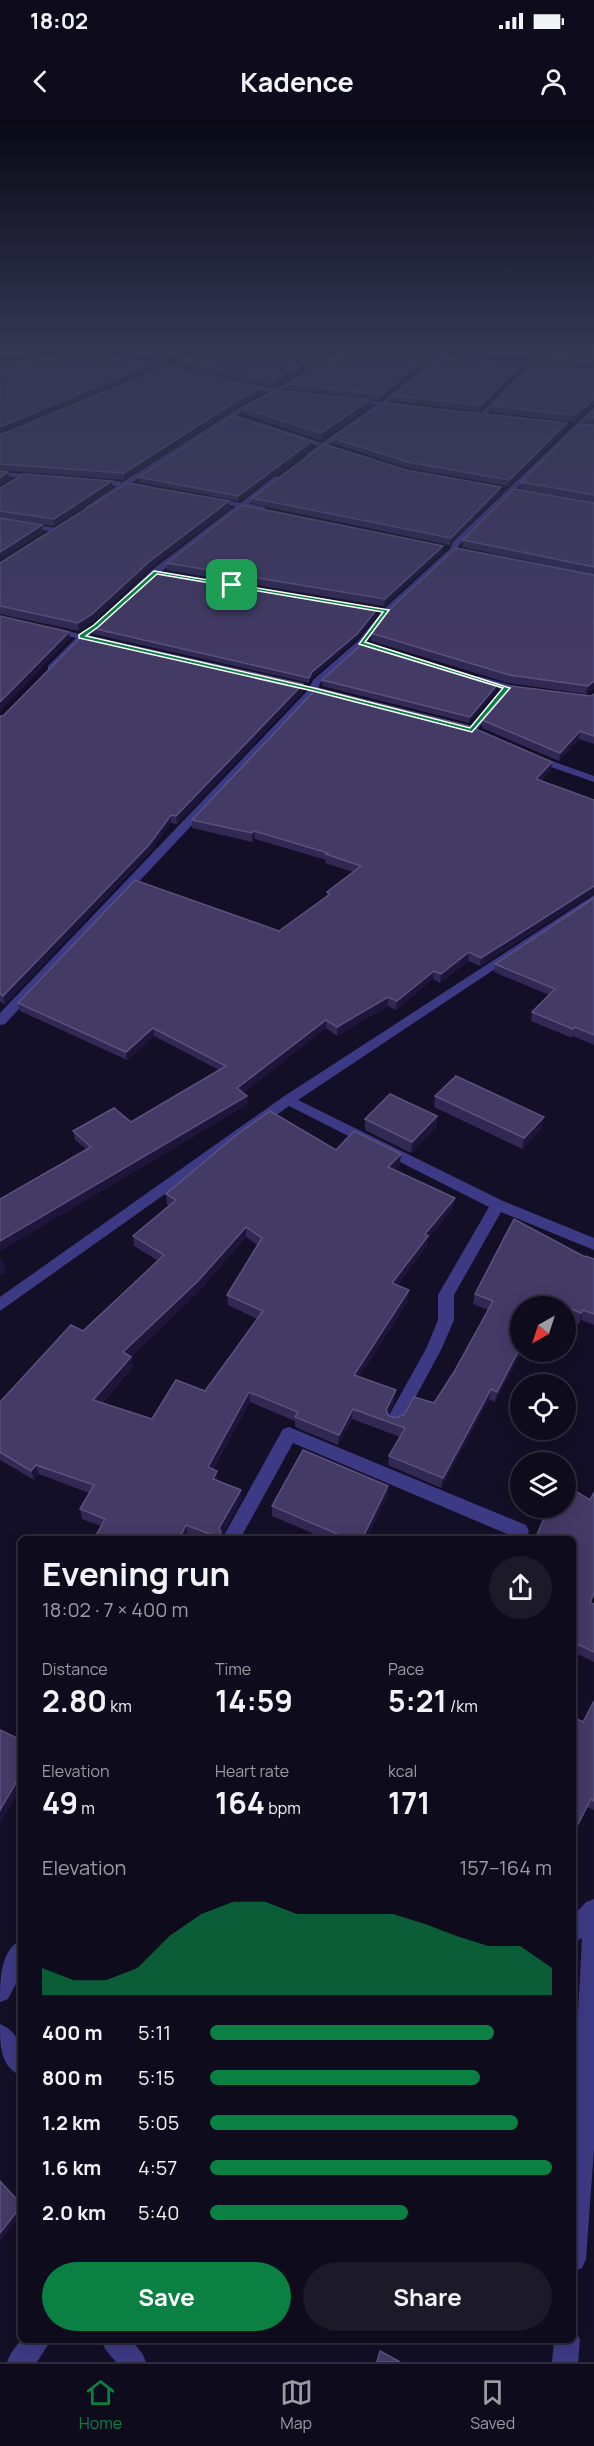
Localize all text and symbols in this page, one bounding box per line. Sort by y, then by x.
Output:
text: 18:02 [30,6,88,36]
text: Kadence [240,63,354,100]
icon: back [24,65,57,98]
icon: person [537,65,570,98]
pin [206,559,257,610]
icon: arrive [215,568,248,601]
north arrow [510,1296,576,1362]
map controls [510,1296,576,1518]
button: locate [510,1374,576,1440]
button: layers [510,1452,576,1518]
text: Evening run [42,1551,230,1596]
button: share [489,1556,552,1619]
text: 18:02 · 7 × 400 m [42,1596,188,1623]
text: Distance [42,1658,108,1680]
text: Time [215,1658,251,1680]
text: Pace [388,1658,424,1680]
text: 2.80 [42,1680,107,1721]
text: 14:59 [215,1680,293,1721]
text: 5:21 [388,1680,447,1721]
text: km [107,1695,132,1717]
text: /km [447,1695,478,1717]
text: Elevation [42,1760,110,1782]
text: Heart rate [215,1760,289,1782]
text: kcal [388,1760,417,1782]
text: 49 [42,1782,78,1823]
text: 164 [215,1782,265,1823]
text: 171 [388,1782,430,1823]
text: m [78,1797,95,1819]
text: bpm [265,1797,301,1819]
text: Elevation [42,1854,126,1881]
text: 157–164 m [460,1854,552,1881]
text: 400 m [42,2019,102,2046]
text: 5:11 [138,2019,171,2046]
text: 800 m [42,2064,103,2091]
text: 5:15 [138,2064,175,2091]
text: 1.2 km [42,2109,101,2136]
text: 5:05 [138,2109,179,2136]
text: 1.6 km [42,2154,101,2181]
text: 4:57 [138,2154,177,2181]
text: 2.0 km [42,2199,106,2226]
text: 5:40 [138,2199,180,2226]
button: Save [42,2262,291,2331]
button: Share [303,2262,552,2331]
tab: Home [79,2376,122,2434]
tab: Map [280,2376,313,2434]
tab: Saved [470,2376,515,2434]

